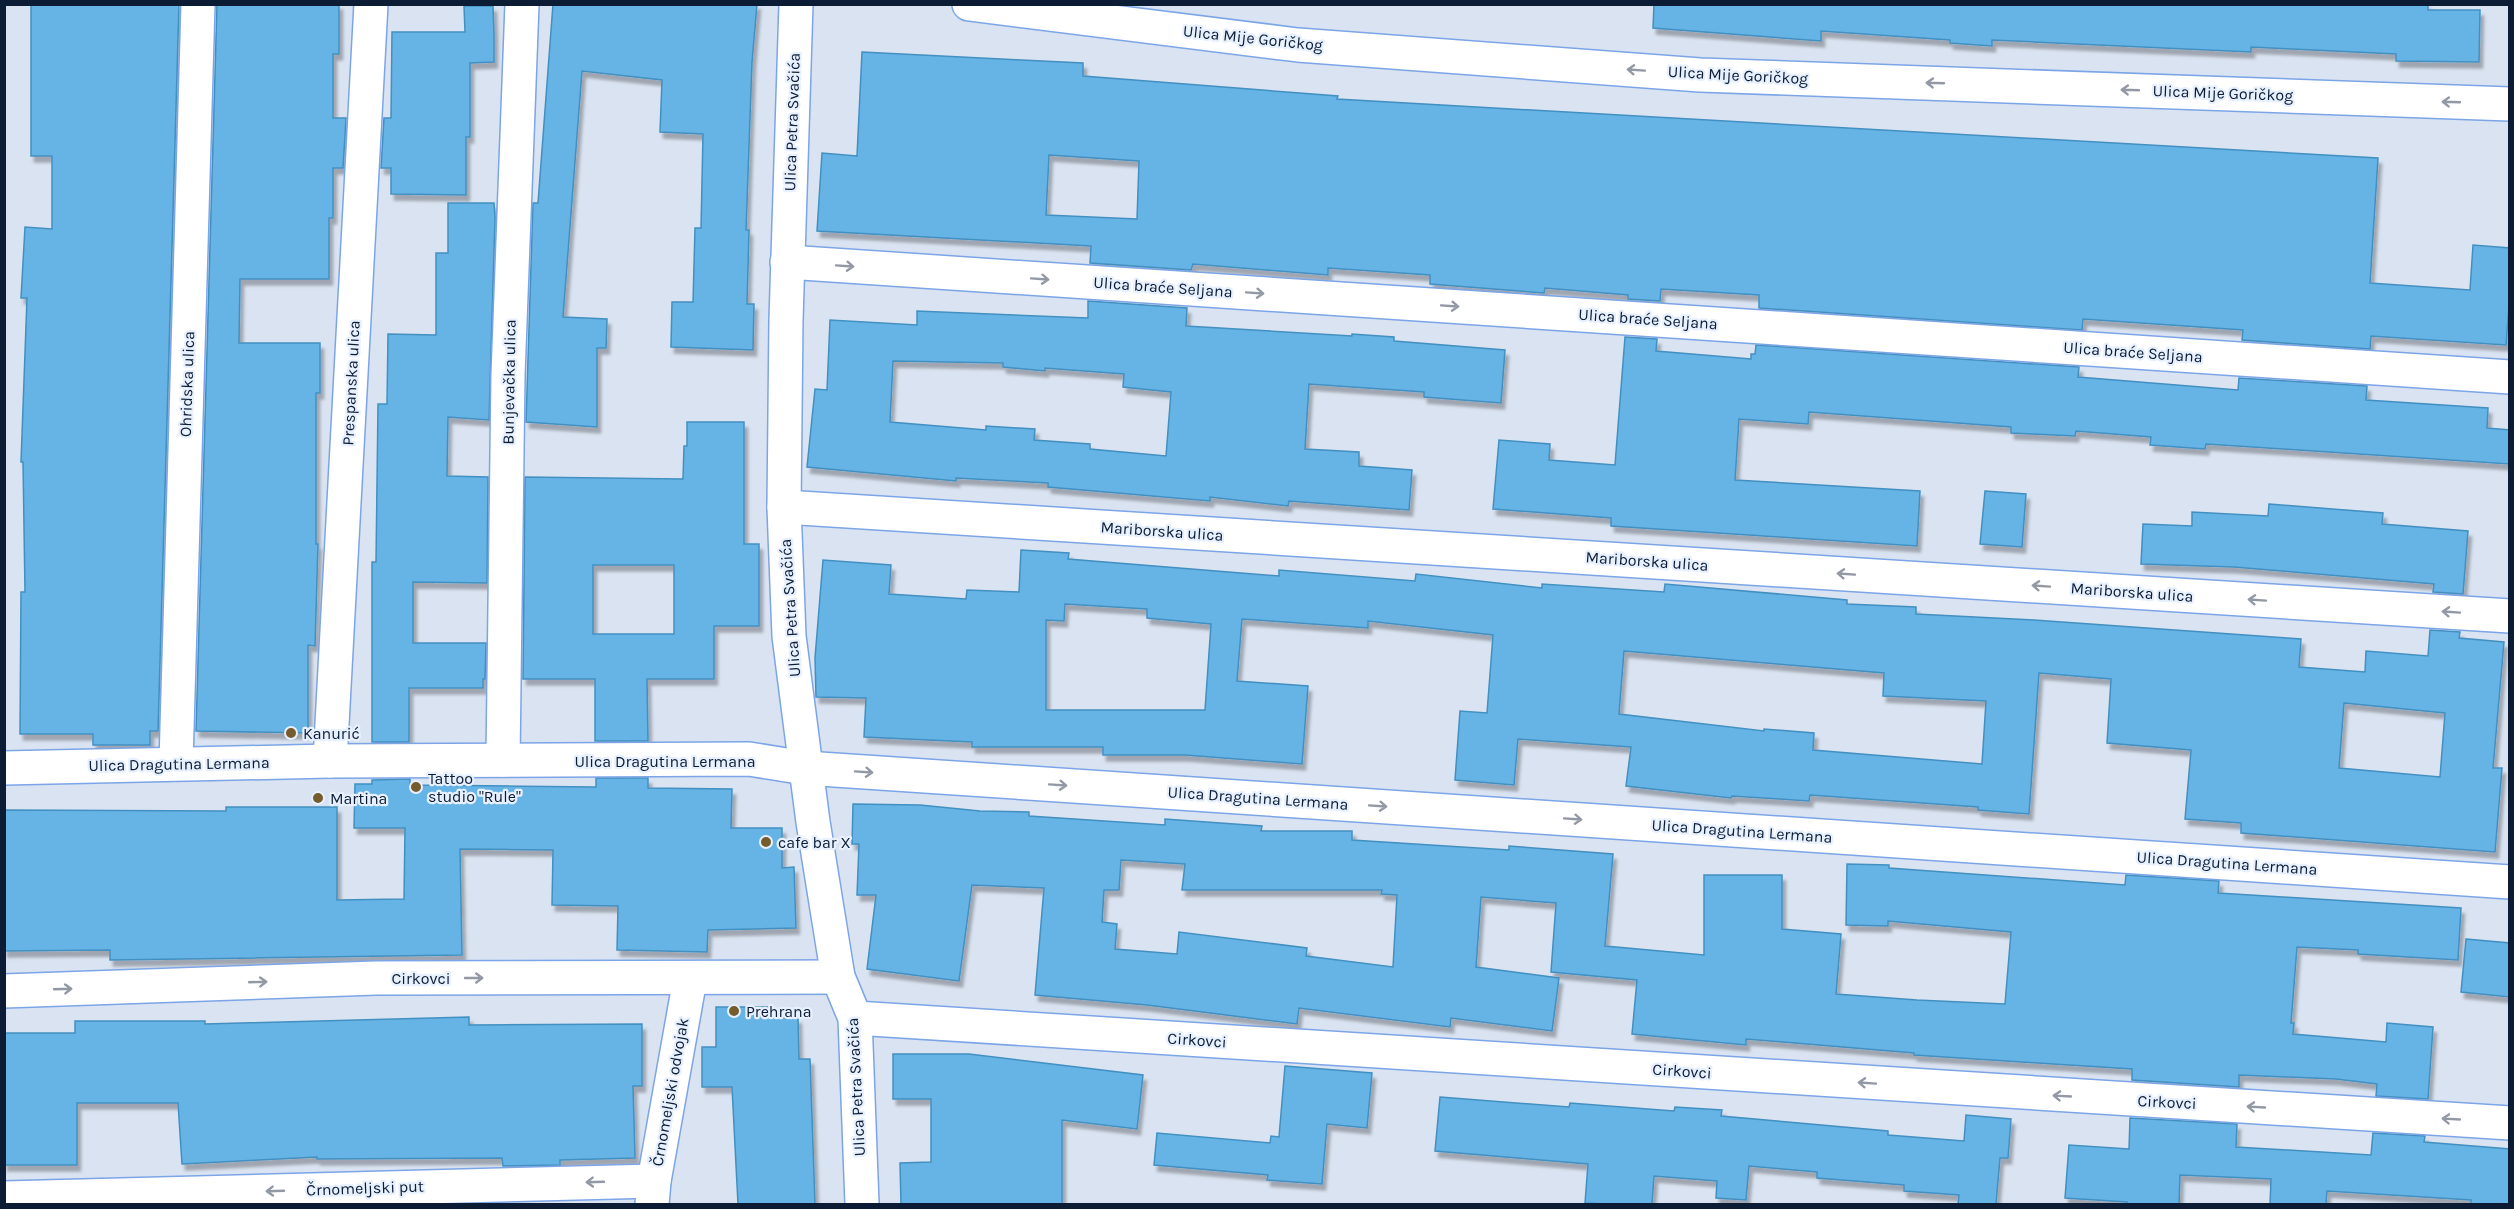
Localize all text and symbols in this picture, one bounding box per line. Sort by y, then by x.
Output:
street label: Ulica Mije Goričkog [1182,21,1324,55]
street label: Ulica Petra Svačića [780,52,804,192]
street label: Ulica Mije Goričkog [1667,62,1809,88]
one-way arrow [1626,64,1646,75]
one-way arrow [1926,77,1946,89]
street label: Ulica Mije Goričkog [2152,81,2294,105]
one-way arrow [2121,84,2141,96]
one-way arrow [2442,96,2462,107]
one-way arrow [835,260,855,271]
one-way arrow [1029,273,1049,284]
street label: Ulica braće Seljana [1093,273,1233,301]
one-way arrow [1245,288,1265,299]
one-way arrow [1439,301,1459,312]
street label: Ulica braće Seljana [1578,305,1718,333]
street label: Bunjevačka ulica [498,319,520,445]
street label: Prespanska ulica [338,320,364,446]
street label: Ohridska ulica [176,331,198,437]
street label: Ulica braće Seljana [2063,338,2203,366]
street label: Mariborska ulica [1100,517,1224,545]
street label: Ulica Petra Svačića [776,538,804,678]
street label: Mariborska ulica [1585,547,1709,575]
one-way arrow [1837,568,1857,579]
street label: Mariborska ulica [2070,578,2194,606]
one-way arrow [2031,580,2051,591]
one-way arrow [2247,594,2267,605]
one-way arrow [2442,606,2462,617]
place label: Kanurić [303,724,360,743]
marker: Kanurić [284,726,298,740]
street label: Ulica Dragutina Lermana [574,752,756,771]
street label: Ulica Dragutina Lermana [88,753,270,775]
one-way arrow [853,766,873,777]
place label: Tattoo studio "Rule" [428,769,521,806]
marker: Tattoo studio "Rule" [409,780,423,794]
one-way arrow [1048,780,1068,791]
street label: Ulica Dragutina Lermana [1167,782,1349,814]
place label: Martina [330,789,387,808]
marker: Martina [311,791,325,805]
one-way arrow [1368,801,1388,812]
one-way arrow [1562,814,1582,825]
street label: Ulica Dragutina Lermana [1651,815,1833,847]
place label: cafe bar X [778,833,851,852]
marker: cafe bar X [759,835,773,849]
street label: Ulica Dragutina Lermana [2136,847,2318,879]
street label: Cirkovci [391,969,451,988]
one-way arrow [463,972,483,984]
one-way arrow [247,976,267,988]
one-way arrow [52,983,72,995]
place label: Prehrana [746,1002,812,1021]
marker: Prehrana [727,1004,741,1018]
street label: Črnomeljski odvojak [648,1016,692,1168]
street label: Ulica Petra Svačića [843,1017,869,1157]
street label: Cirkovci [1167,1028,1227,1052]
street label: Cirkovci [1652,1059,1712,1083]
one-way arrow [1858,1078,1878,1089]
one-way arrow [2052,1090,2072,1101]
street label: Cirkovci [2137,1091,2197,1113]
one-way arrow [2247,1102,2267,1113]
one-way arrow [2442,1114,2462,1125]
street label: Črnomeljski put [306,1176,424,1200]
one-way arrow [586,1176,606,1188]
one-way arrow [265,1185,285,1196]

